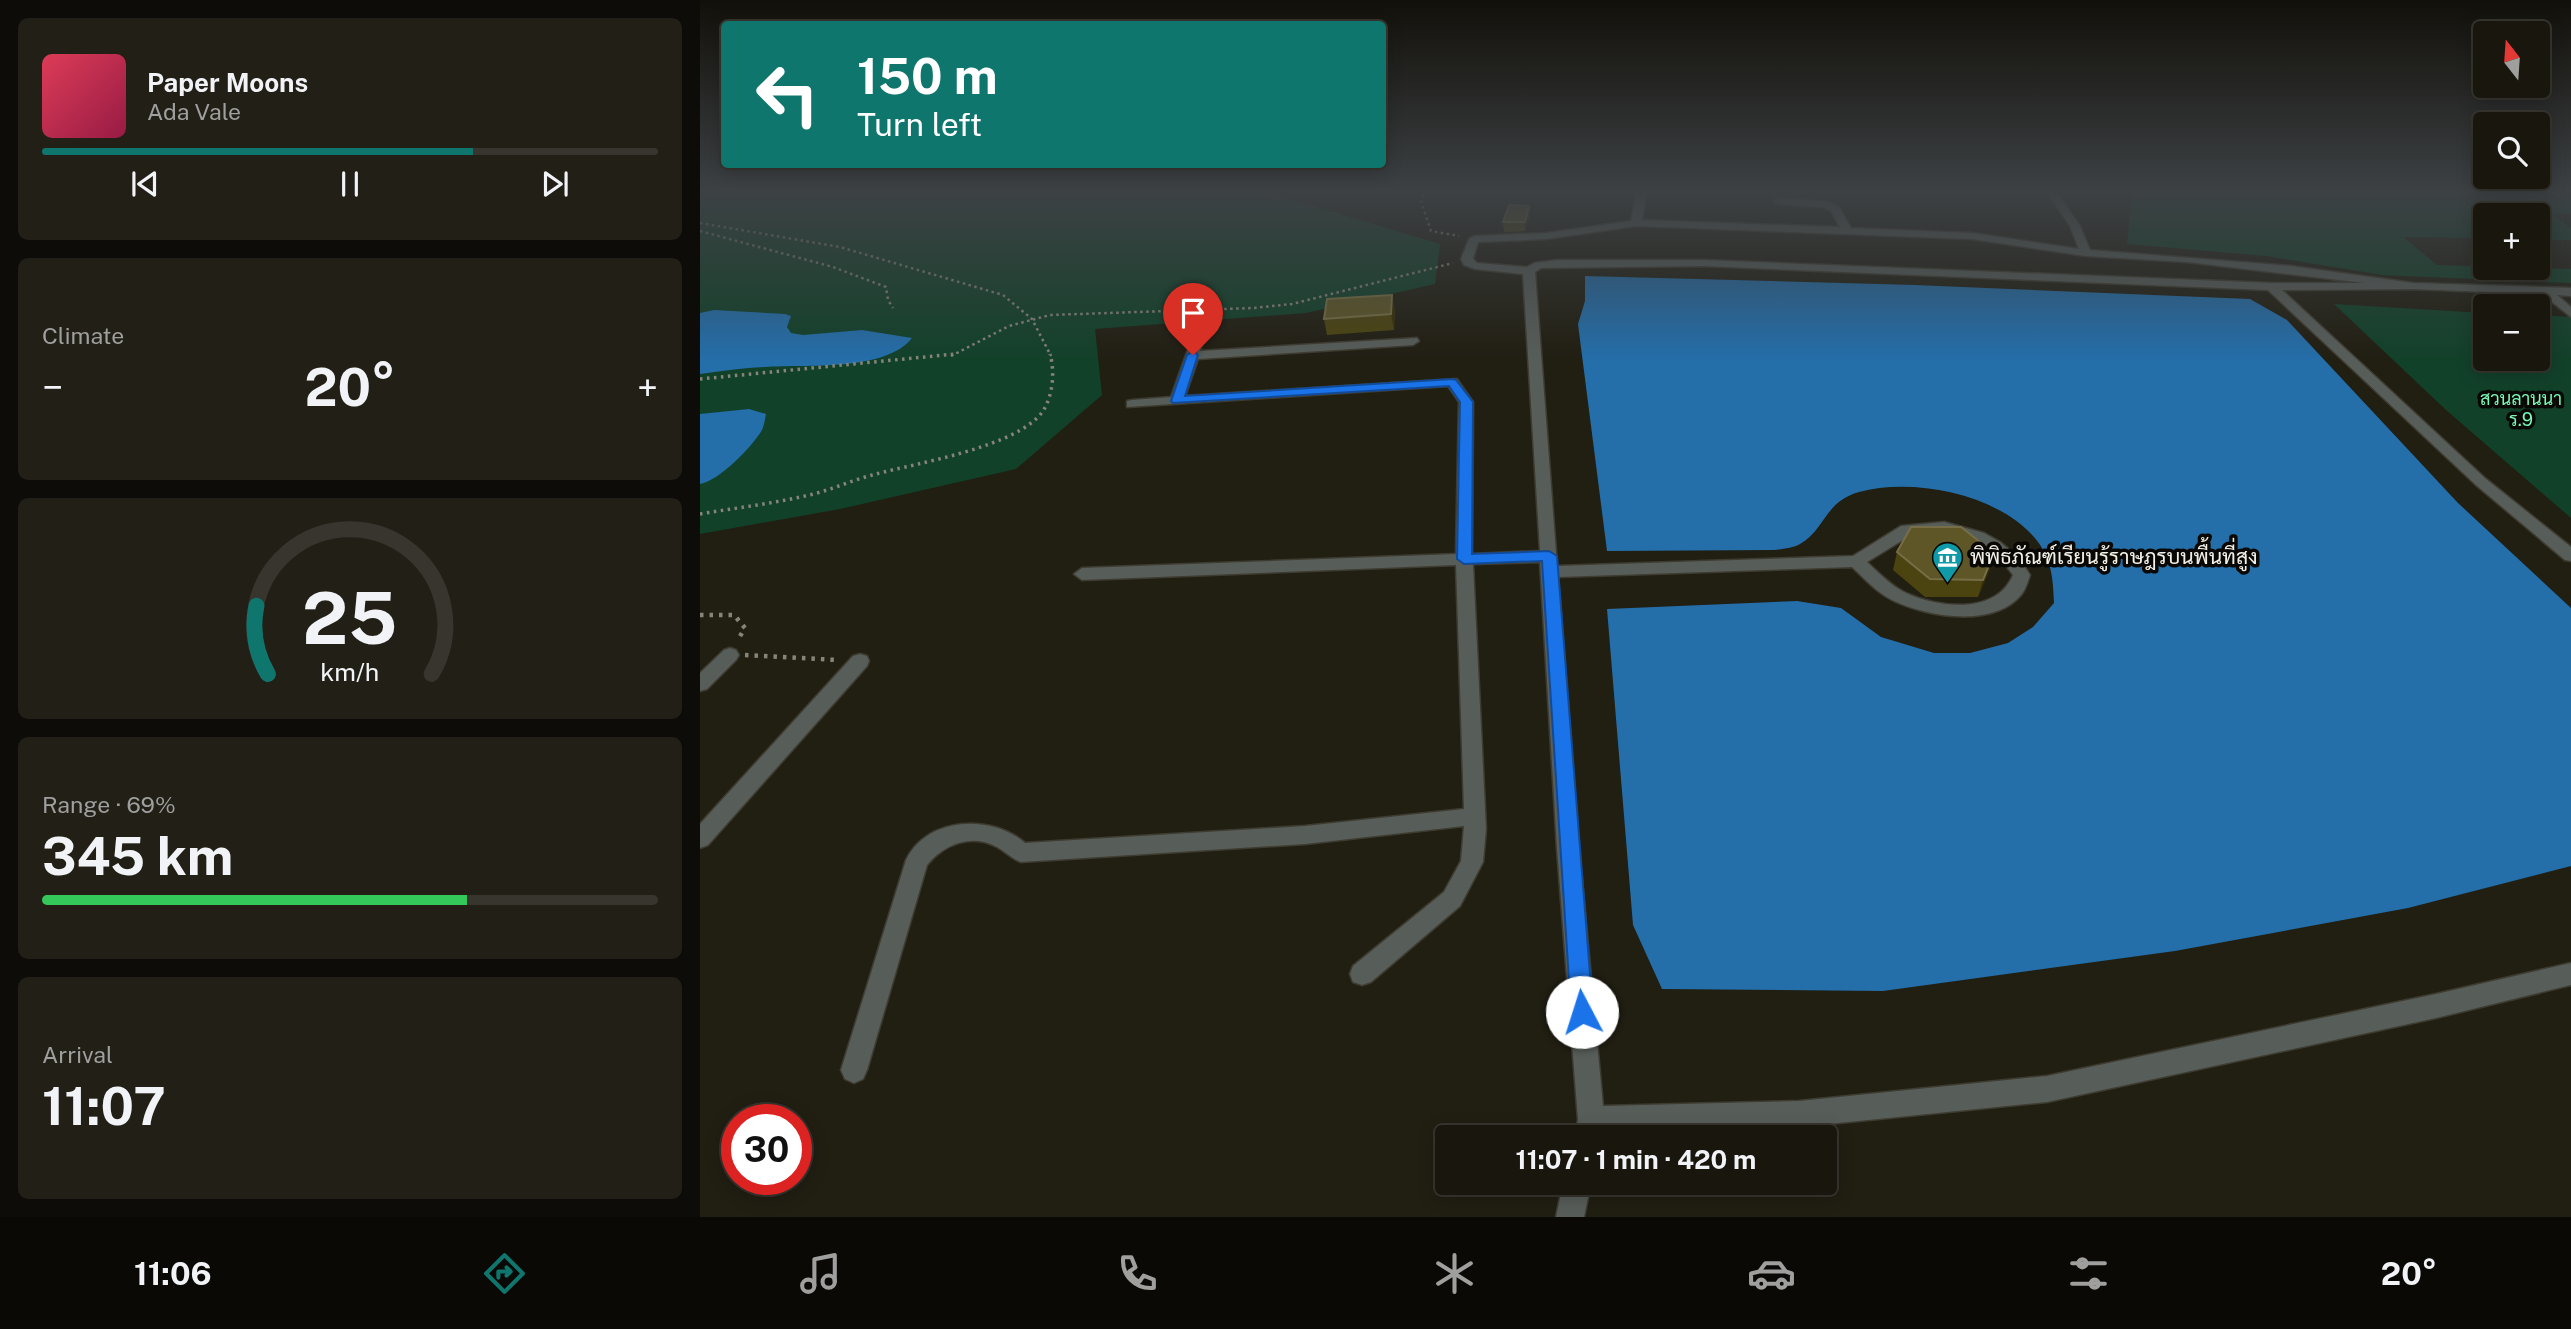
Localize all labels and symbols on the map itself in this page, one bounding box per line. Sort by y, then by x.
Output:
north arrow [2473,21,2550,98]
pin [1163,283,1223,355]
park label: สวนลานนา ร.9 [2480,388,2562,430]
place label: พิพิธภัณฑ์เรียนรู้ราษฎรบนพื้นที่สูง [1970,537,2258,572]
museum icon: พิพิธภัณฑ์เรียนรู้ราษฎรบนพื้นที่สูง [1930,540,1964,584]
position arrow [1545,975,1619,1049]
speed limit sign: 30 [721,1104,812,1195]

